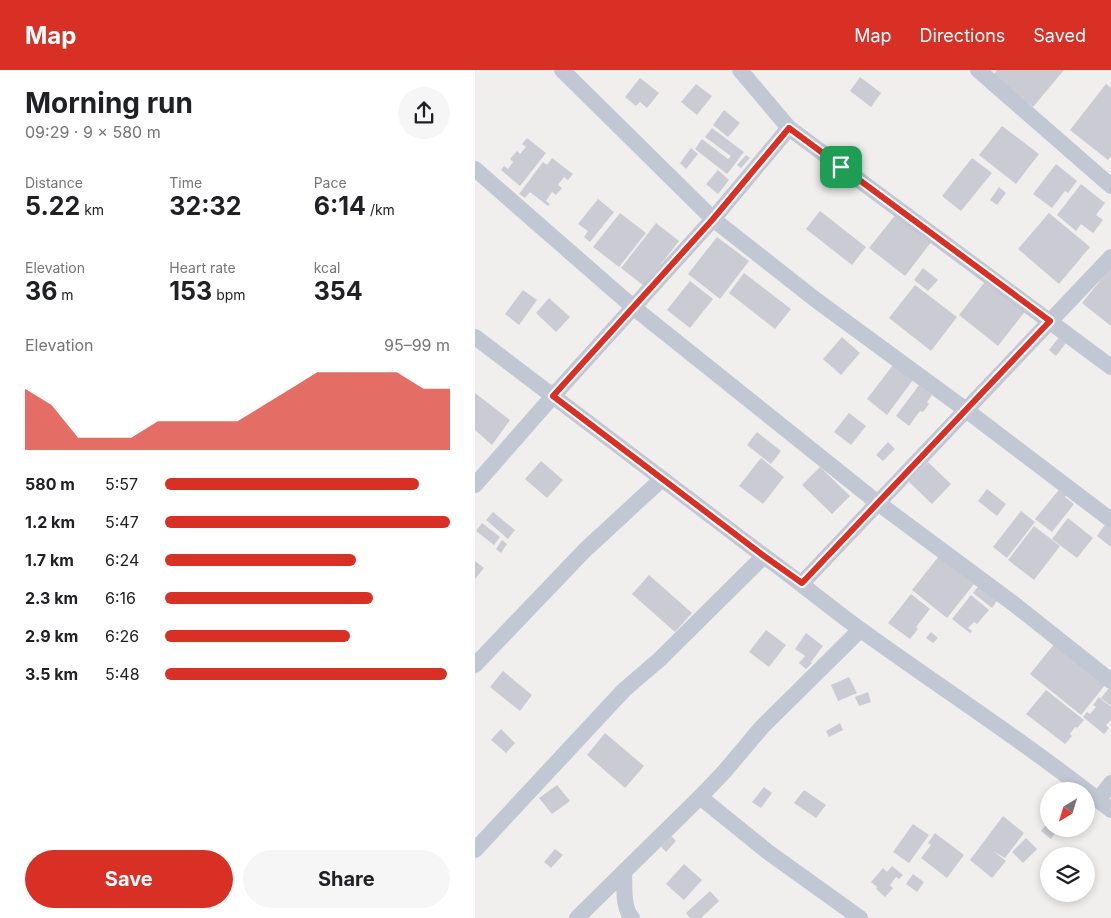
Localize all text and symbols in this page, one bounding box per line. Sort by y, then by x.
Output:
text: Map [25,21,76,50]
text: Map [854,25,892,46]
text: Directions [920,25,1005,46]
text: Saved [1033,25,1086,46]
text: Morning run [25,86,193,120]
button: share [398,87,450,139]
text: 09:29 · 9 × 580 m [25,122,161,142]
pin [820,146,862,188]
icon: arrive [827,153,855,181]
text: Distance [25,174,83,191]
text: Time [169,174,202,191]
text: Pace [314,174,347,191]
text: 5.22 [25,191,80,221]
text: 32:32 [169,191,241,221]
text: 6:14 [314,191,366,221]
text: km [80,201,104,218]
text: /km [366,201,395,218]
text: Elevation [25,259,85,276]
text: Heart rate [169,259,236,276]
text: kcal [314,259,340,276]
text: 36 [25,276,57,306]
text: 153 [169,276,212,306]
text: 354 [314,276,363,306]
text: m [57,286,74,303]
text: bpm [212,286,246,303]
text: Elevation [25,335,94,355]
text: 95–99 m [384,335,450,355]
text: 580 m [25,474,75,494]
text: 5:57 [105,474,138,494]
text: 1.2 km [25,512,75,532]
text: 5:47 [105,512,139,532]
text: 1.7 km [25,550,74,570]
text: 6:24 [105,550,139,570]
text: 2.3 km [25,588,78,608]
text: 6:16 [105,588,136,608]
text: 2.9 km [25,626,78,646]
text: 6:26 [105,626,139,646]
text: 3.5 km [25,664,78,684]
text: 5:48 [105,664,140,684]
north arrow [1040,782,1095,838]
map controls [1040,782,1095,902]
button: layers [1040,847,1095,902]
button: Save [25,850,233,908]
button: Share [243,850,450,908]

